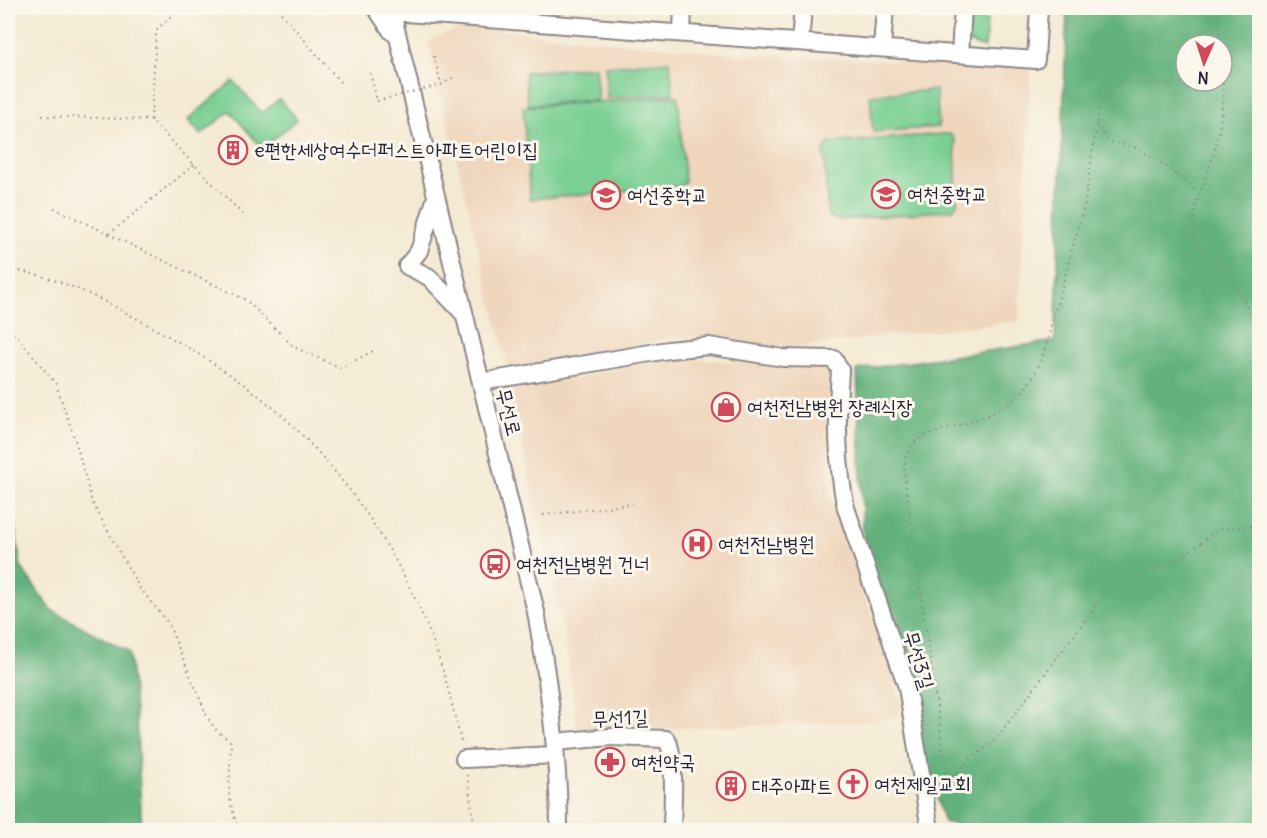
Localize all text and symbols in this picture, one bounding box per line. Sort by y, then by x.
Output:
north arrow [1174,33,1234,93]
text: N [1197,68,1209,88]
building icon: e편한세상여수더퍼스트아파트어린이집 [217,134,249,166]
place label: e편한세상여수더퍼스트아파트어린이집 [254,137,538,162]
school or university icon: 여천중학교 [870,178,902,210]
school or university icon: 여선중학교 [590,179,622,211]
place label: 여천중학교 [907,181,987,206]
place label: 여선중학교 [627,182,707,207]
street label: 무선로 [492,385,527,438]
shop icon: 여천전남병원 장례식장 [710,391,742,423]
place label: 여천전남병원 장례식장 [747,394,913,419]
hospital icon: 여천전남병원 [681,528,713,560]
place label: 여천전남병원 [718,531,815,556]
bus stop icon: 여천전남병원 건너 [479,548,511,580]
place label: 여천전남병원 건너 [516,551,650,576]
street label: 무선3길 [899,628,940,692]
street label: 무선1길 [591,704,649,731]
pharmacy icon: 여천약국 [594,746,626,778]
place label: 여천약국 [631,749,695,774]
church icon: 여천제일교회 [837,768,869,800]
building icon: 대주아파트 [715,770,747,802]
place label: 여천제일교회 [874,771,971,796]
place label: 대주아파트 [752,773,832,798]

